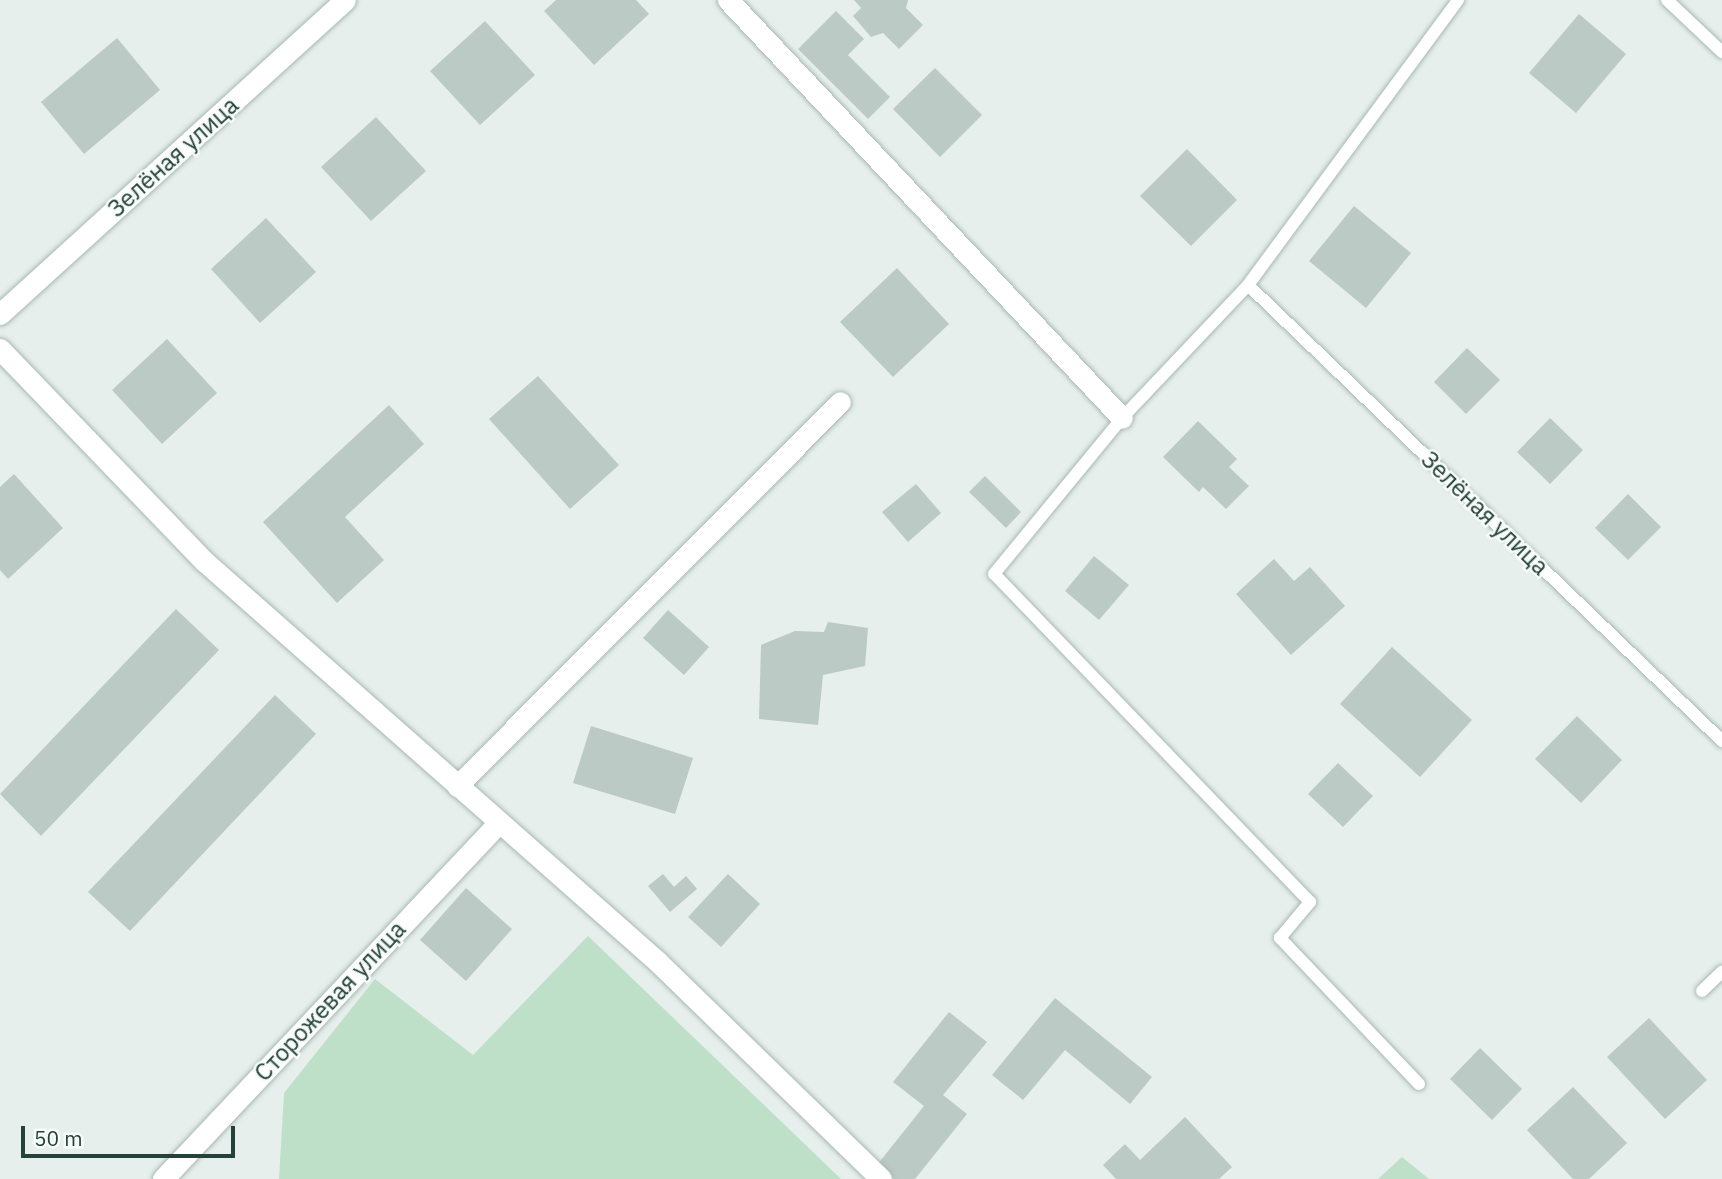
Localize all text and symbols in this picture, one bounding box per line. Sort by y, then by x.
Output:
street label: Зелёная улица [102,91,244,223]
street label: Зелёная улица [1415,445,1555,581]
street label: Сторожевая улица [248,915,412,1087]
scale bar [24,1112,238,1156]
text: 50 m [34,1124,83,1152]

